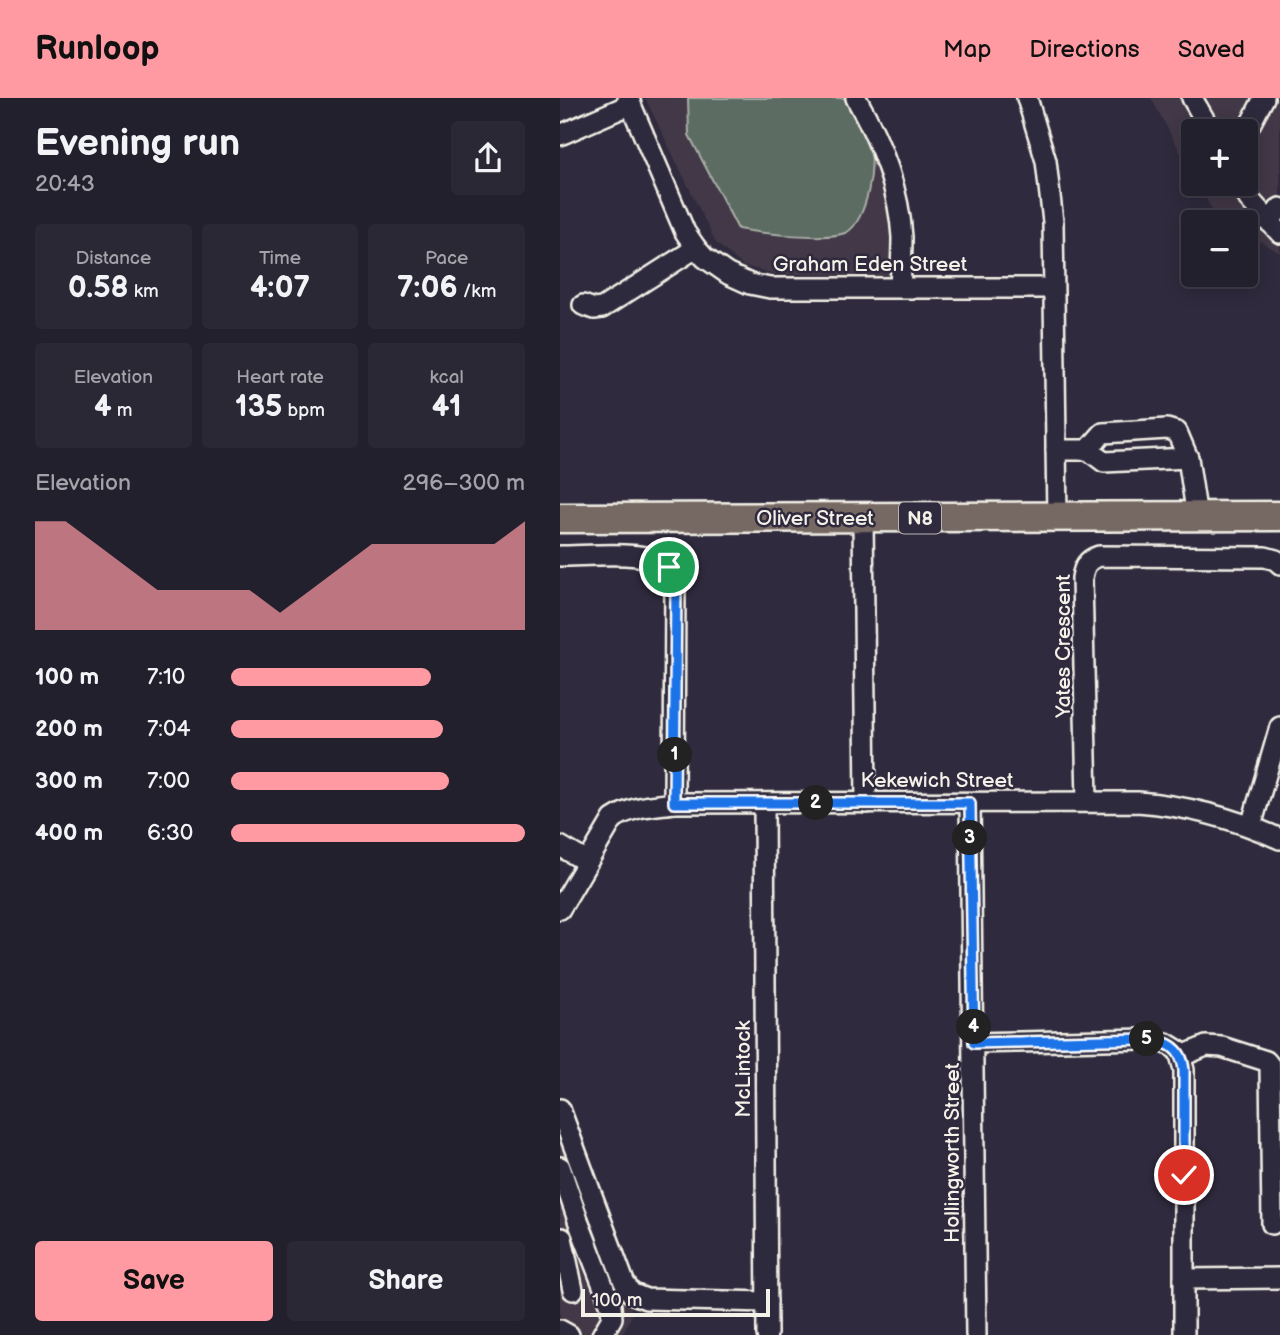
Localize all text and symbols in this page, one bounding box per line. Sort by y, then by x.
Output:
text: Runloop [35,29,159,69]
text: Map [943,35,991,64]
text: Directions [1029,35,1140,64]
text: Saved [1178,35,1245,64]
map controls [1181,119,1258,287]
button: + [1181,119,1258,196]
text: Evening run [35,121,240,166]
button: share [451,121,525,195]
text: 20:43 [35,170,95,198]
button: − [1181,210,1258,287]
text: Distance [75,247,151,270]
text: Time [259,247,301,270]
text: Pace [425,247,468,270]
street label: Graham Eden Street [773,252,968,277]
text: 0.58 [68,270,129,306]
text: 4:07 [250,270,310,306]
text: 7:06 [397,270,458,306]
text: km [129,280,159,303]
text: /km [458,280,496,303]
text: Elevation [74,366,153,389]
text: Heart rate [236,366,324,389]
text: kcal [430,366,464,389]
text: 4 [94,389,112,425]
text: 135 [235,389,282,425]
text: 41 [432,389,462,425]
text: m [112,399,133,422]
text: bpm [282,399,325,422]
text: Elevation [35,469,131,497]
text: 296–300 m [403,469,525,497]
road number: N8 [899,502,941,534]
street label: Oliver Street [756,506,874,531]
pin [639,537,699,597]
icon: arrive [650,548,688,586]
street label: Yates Crescent [1051,574,1076,719]
text: 100 m [35,663,99,691]
text: 7:10 [147,663,185,691]
text: 200 m [35,715,103,743]
text: 7:04 [147,715,191,743]
pin: 1 [657,738,692,772]
text: 1 [671,743,679,766]
text: 300 m [35,767,103,795]
text: 7:00 [147,767,190,795]
street label: Kekewich Street [861,768,1014,793]
pin: 2 [798,786,834,820]
text: 2 [810,791,821,814]
text: 400 m [35,819,103,847]
text: 6:30 [147,819,193,847]
pin: 3 [952,820,988,856]
text: 3 [964,826,975,849]
pin: 4 [956,1010,992,1044]
text: 4 [968,1015,979,1038]
street label: McLintock [731,1020,756,1118]
pin: 5 [1130,1021,1164,1056]
text: 5 [1141,1027,1152,1050]
street label: Hollingworth Street [940,1062,965,1243]
pin [1154,1145,1214,1205]
icon: check [1165,1156,1203,1194]
button: Save [35,1241,273,1321]
button: Share [287,1241,525,1321]
scale bar [581,1286,770,1318]
text: 100 m [592,1289,643,1312]

